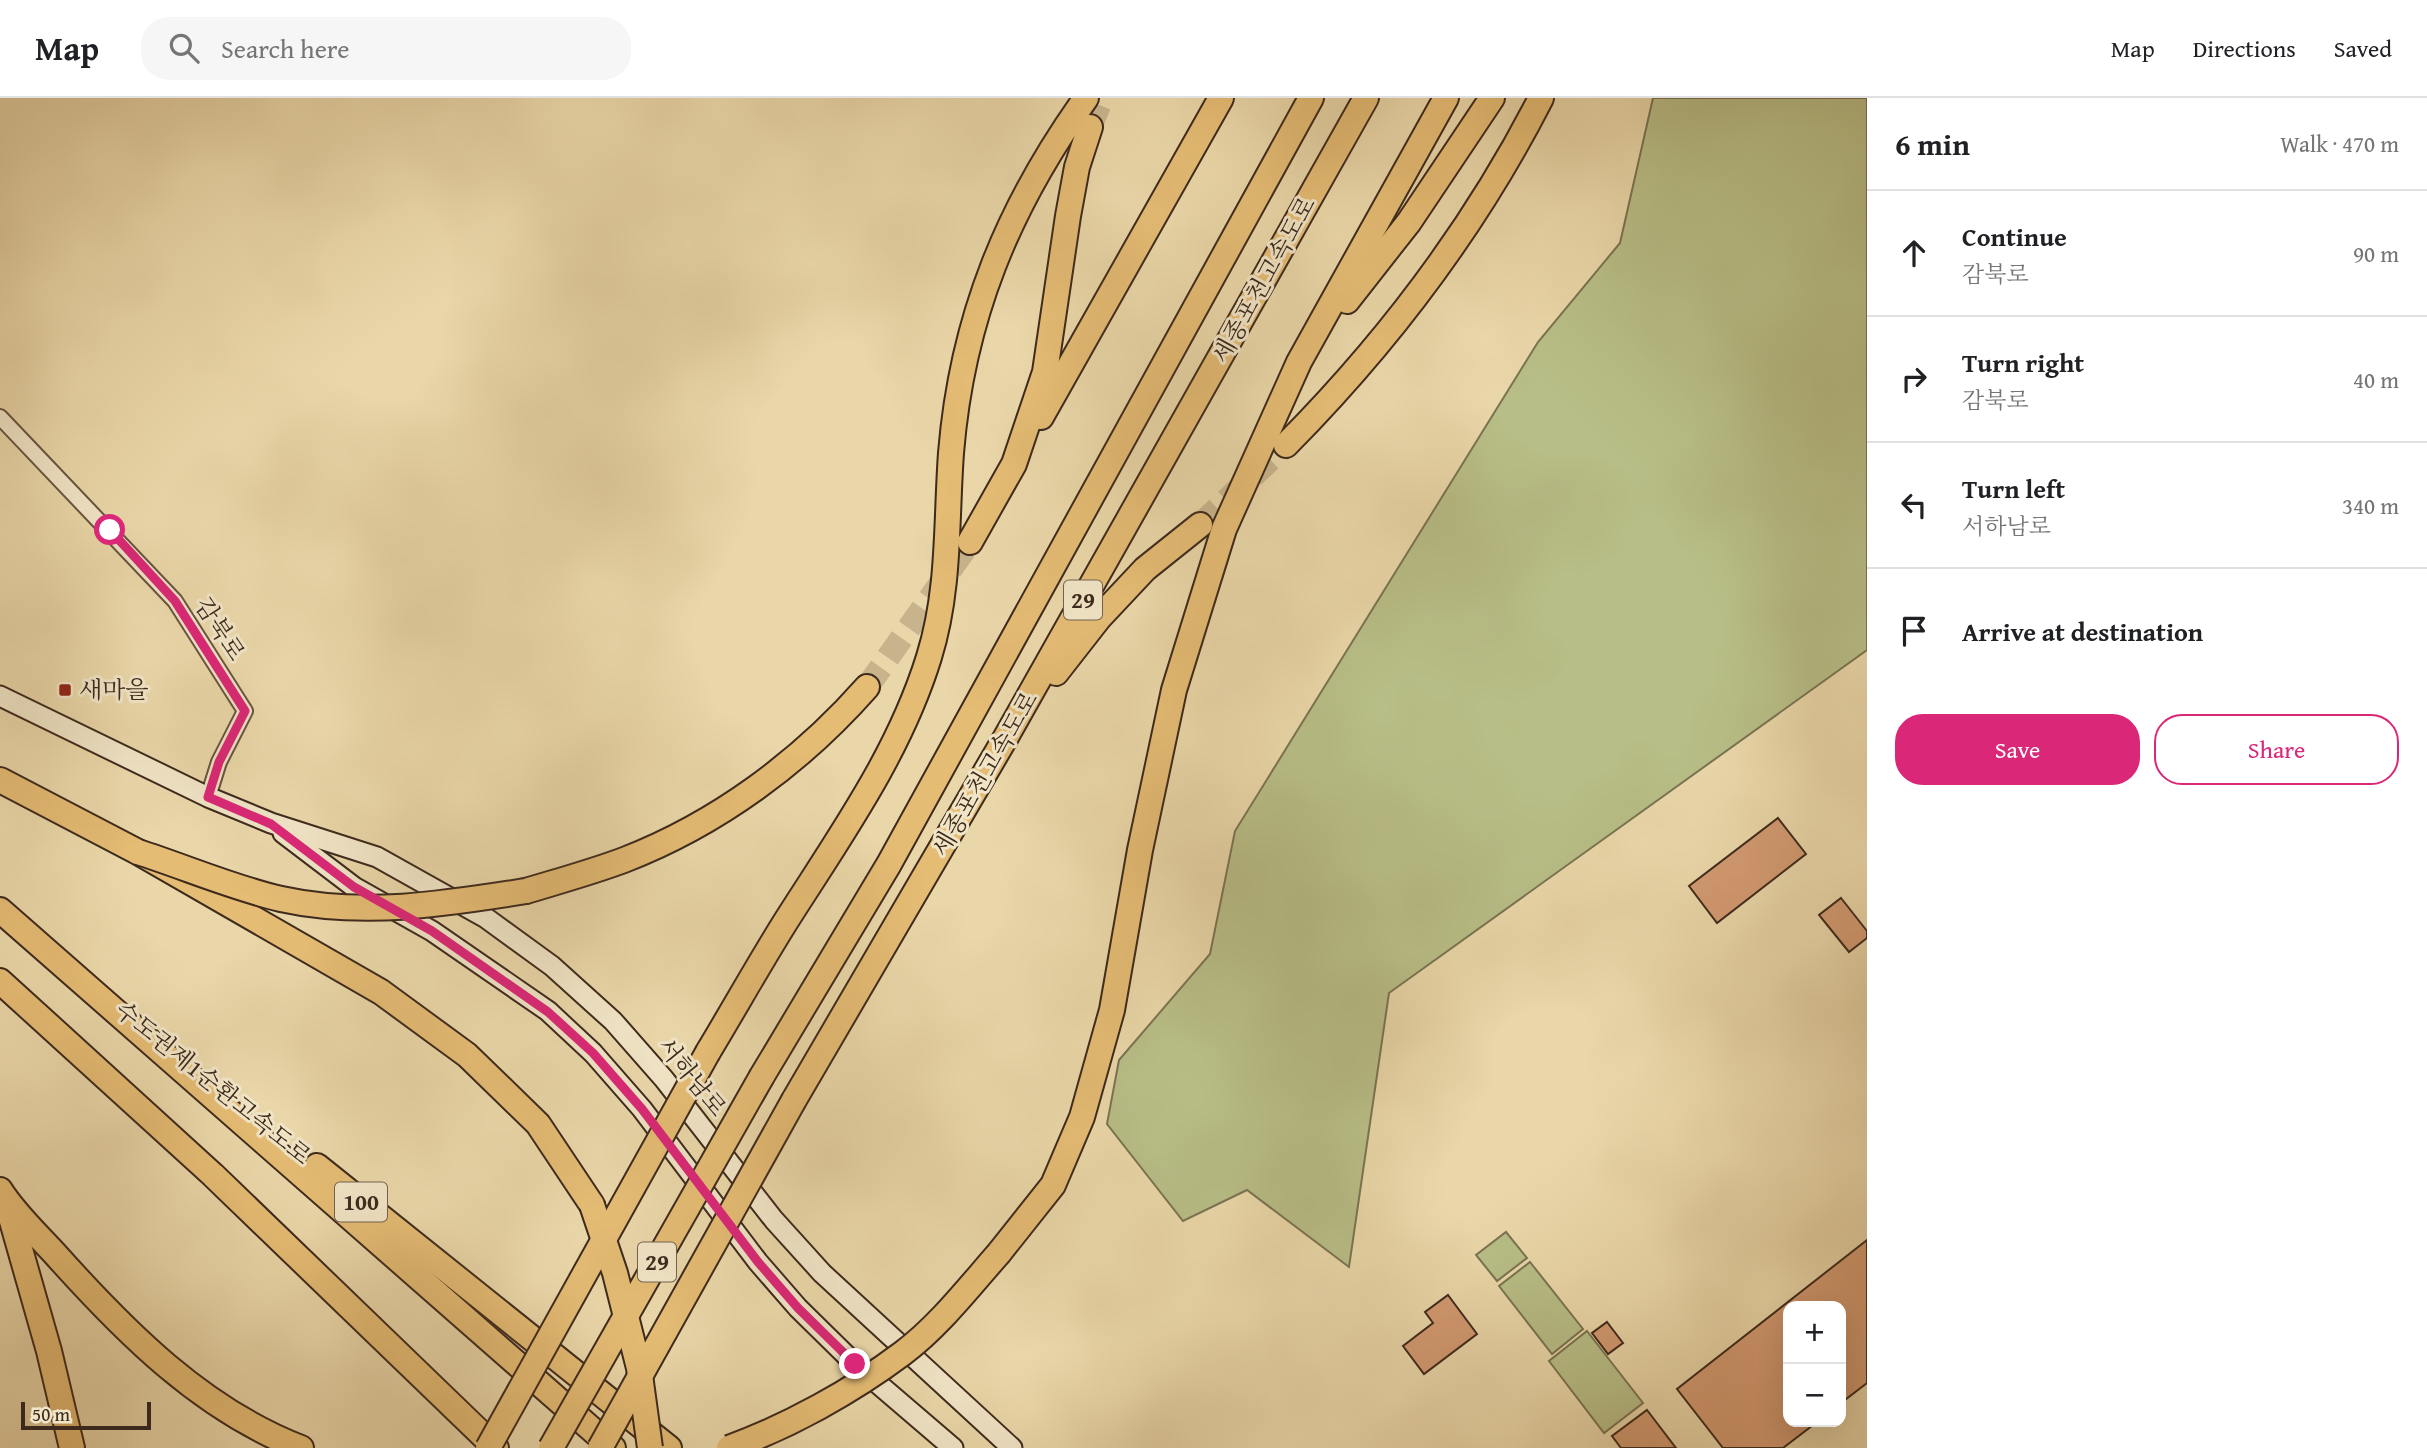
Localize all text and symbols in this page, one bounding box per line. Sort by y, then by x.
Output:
search box [141,17,631,80]
text: Map [35,24,99,72]
icon: search [165,29,203,67]
text: Search here [221,29,349,68]
text: Map [2111,31,2155,66]
text: Directions [2193,31,2296,66]
text: Saved [2334,31,2392,66]
text: 6 min [1895,122,1970,166]
text: Walk · 470 m [2280,127,2399,160]
street label: 세종포천고속도로 [1203,190,1324,369]
text: Continue [1962,217,2067,256]
icon: ahead [1895,234,1933,272]
text: 90 m [2353,237,2399,270]
text: 감북로 [1962,257,2029,290]
text: Turn right [1962,343,2084,382]
icon: right [1895,360,1933,398]
text: 40 m [2353,363,2399,396]
text: 감북로 [1962,383,2029,416]
text: Turn left [1962,469,2065,508]
icon: left [1895,486,1933,524]
text: 340 m [2342,489,2399,522]
text: 서하남로 [1962,509,2051,542]
route start [94,514,125,545]
road number: 29 [1064,580,1102,620]
street label: 감북로 [187,590,254,667]
icon: arrive [1895,612,1933,650]
text: Arrive at destination [1962,612,2203,651]
place label: 새마을 [79,672,149,707]
marker: 새마을 [57,682,73,698]
street label: 세종포천고속도로 [923,685,1046,863]
button: Save [1895,714,2140,785]
button: Share [2154,714,2399,785]
street label: 수도권제1순환고속도로 [108,992,319,1173]
street label: 서하남로 [650,1030,735,1124]
road number: 100 [335,1182,387,1222]
road number: 29 [638,1242,676,1282]
map controls [1783,1301,1846,1427]
button: + [1783,1301,1846,1364]
route end [839,1348,870,1379]
button: − [1783,1364,1846,1427]
scale bar [21,1399,150,1431]
text: 50 m [32,1400,70,1428]

